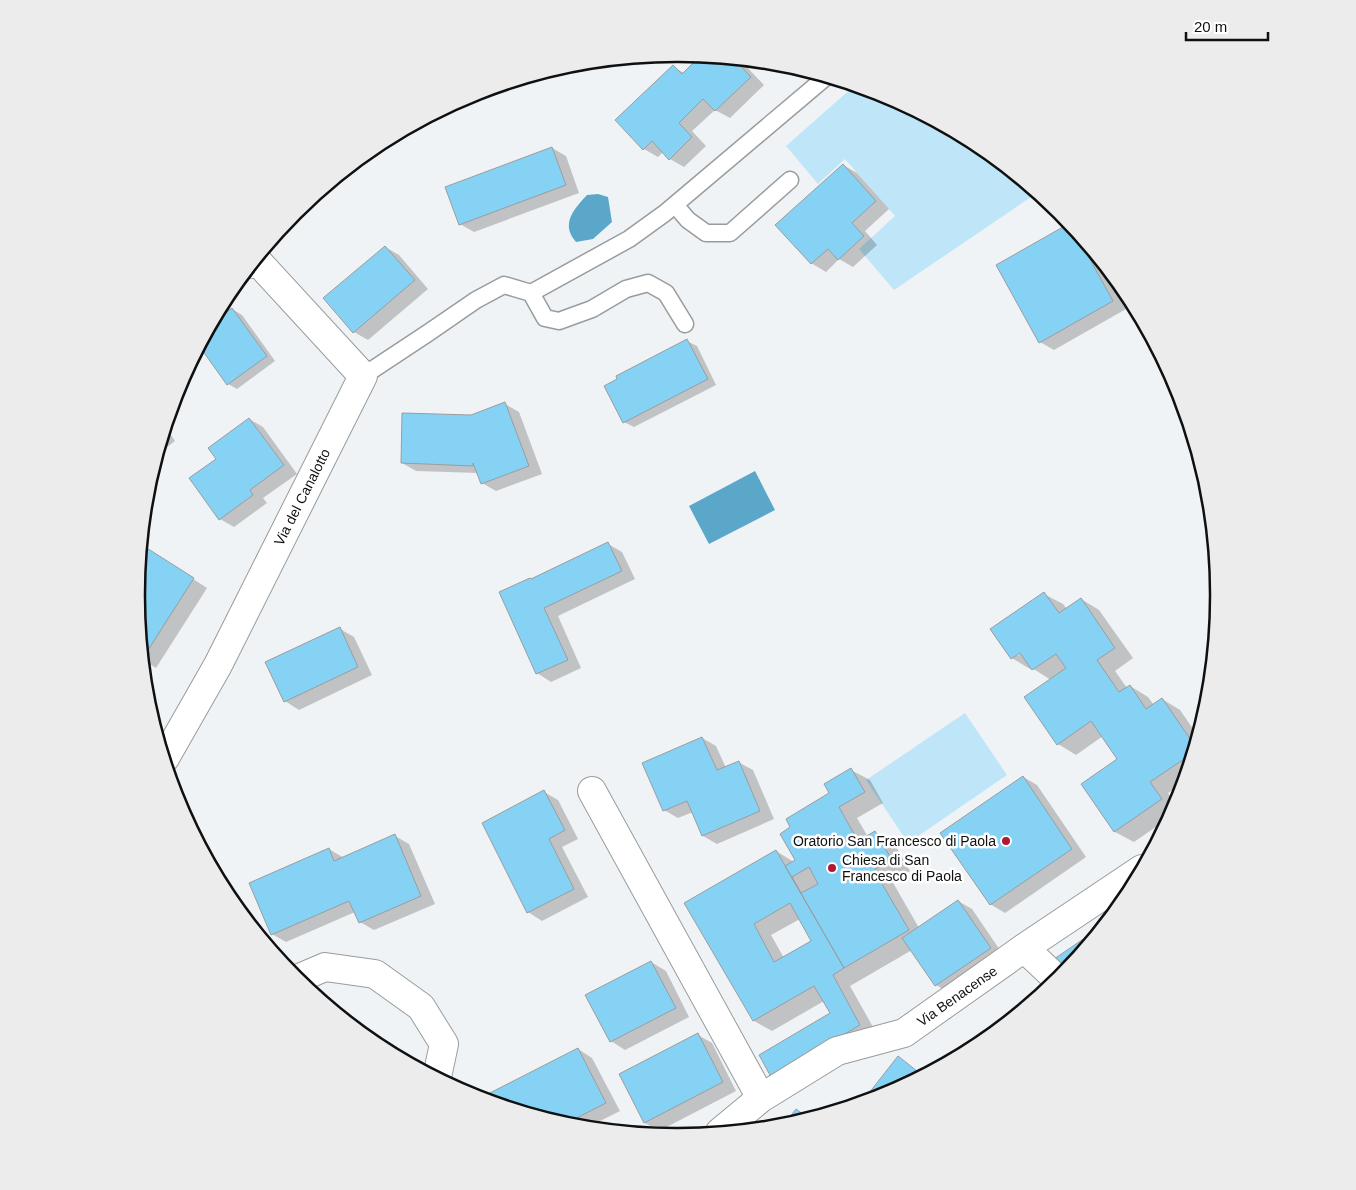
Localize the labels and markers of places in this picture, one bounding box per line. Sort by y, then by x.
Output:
place label: Oratorio San Francesco di Paola [793,833,996,849]
marker: Oratorio San Francesco di Paola [1000,835,1012,847]
place label: Chiesa di San Francesco di Paola [842,852,962,884]
marker: Chiesa di San Francesco di Paola [826,862,838,874]

